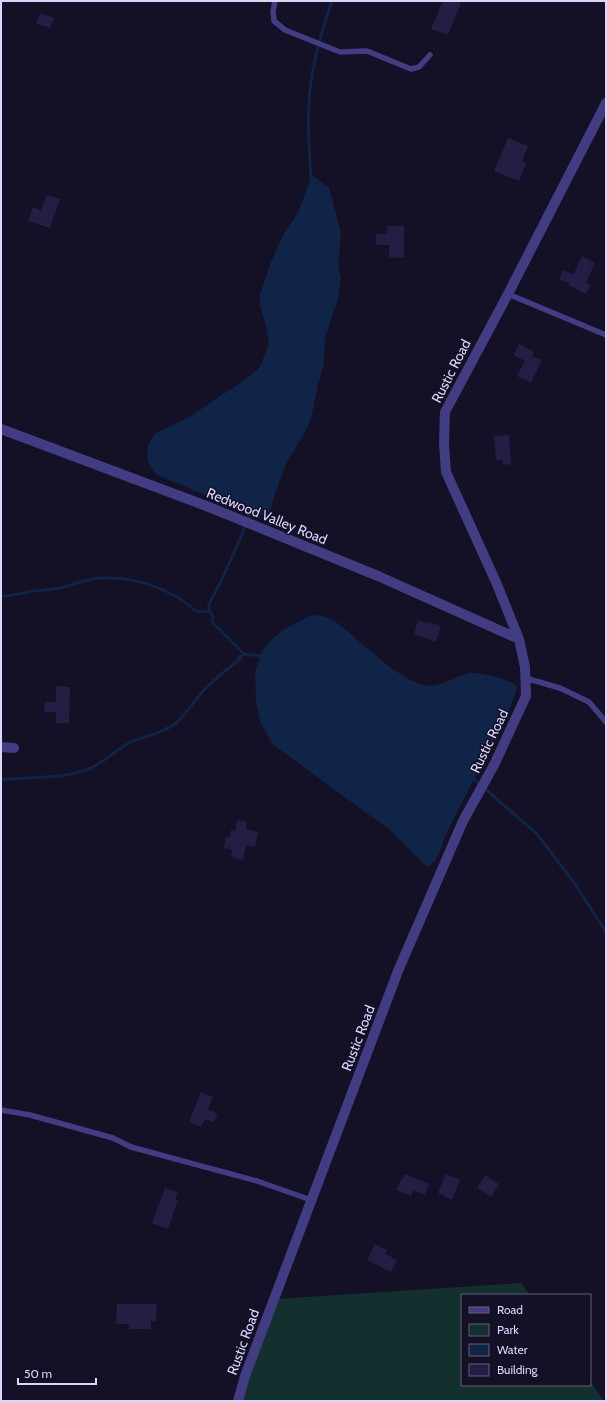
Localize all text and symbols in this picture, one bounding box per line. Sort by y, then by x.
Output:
street label: Rustic Road [427,336,475,406]
street label: Redwood Valley Road [204,484,330,548]
street label: Rustic Road [466,706,512,776]
street label: Rustic Road [337,1003,379,1073]
legend [461,1294,591,1386]
text: Road [497,1302,523,1317]
street label: Rustic Road [223,1307,263,1377]
text: Park [497,1322,519,1337]
text: Water [497,1342,528,1357]
scale bar [18,1360,96,1386]
text: Building [497,1362,539,1377]
text: 50 m [24,1366,52,1381]

